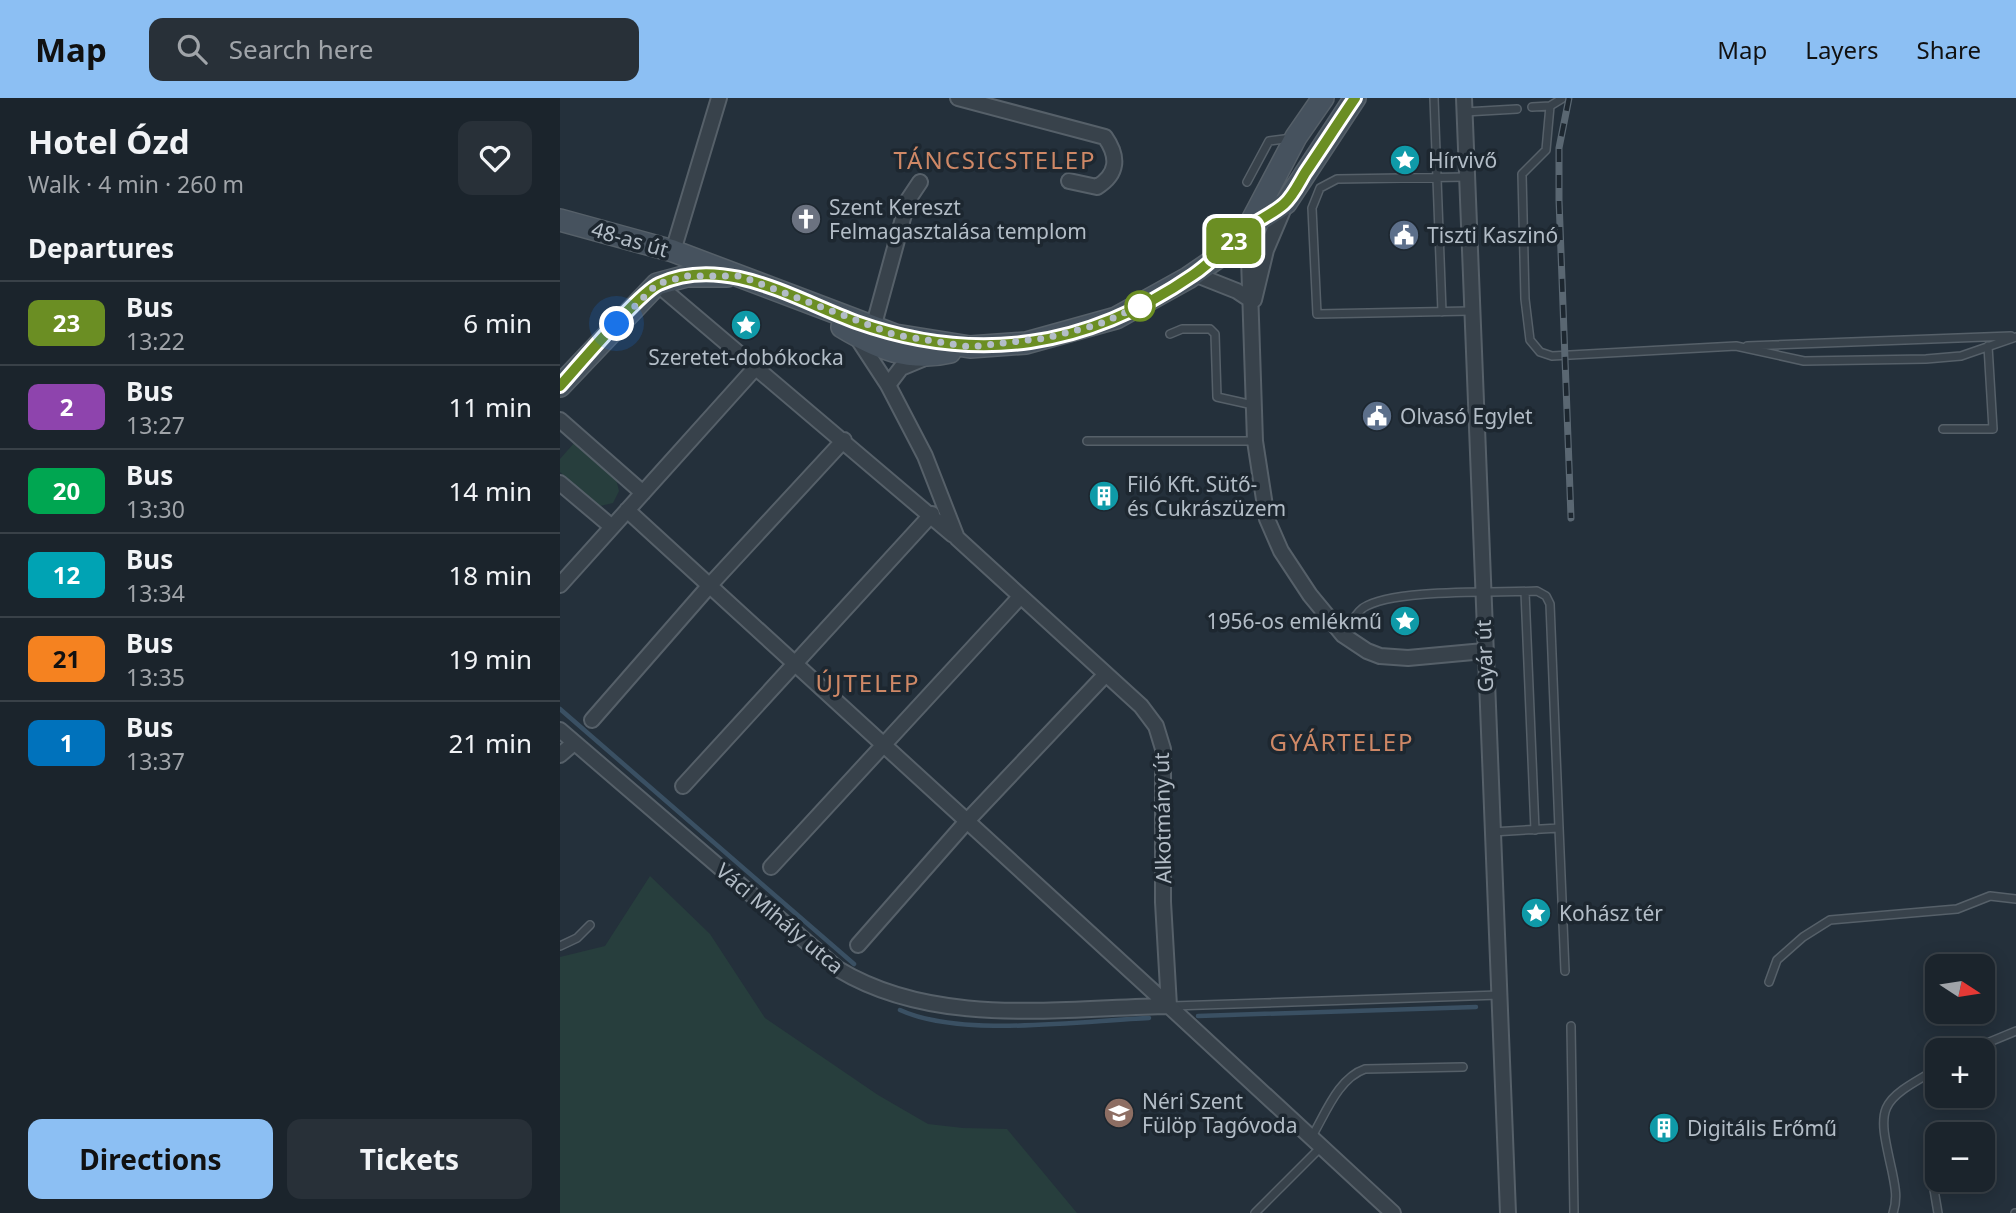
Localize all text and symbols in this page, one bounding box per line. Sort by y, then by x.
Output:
search box [149,18,639,81]
text: Map [35,27,107,72]
icon: search [173,30,211,68]
text: Search here [229,31,373,67]
text: Map [1717,33,1767,66]
text: Layers [1805,33,1879,66]
text: Share [1917,33,1981,66]
text: Hotel Ózd [28,119,190,164]
button: heart [458,121,532,195]
district label: TÁNCSICSTELEP [893,143,1097,176]
place icon: Hírvivő [1388,143,1422,177]
place label: Hírvivő [1428,146,1497,174]
text: Walk · 4 min · 260 m [28,168,244,200]
place label: Szent Kereszt Felmagasztalása templom [829,193,1087,245]
church icon: Szent Kereszt Felmagasztalása templom [789,202,823,236]
street label: 48-as út [588,215,672,263]
line badge: 23 [1202,218,1266,264]
public building icon: Tiszti Kaszinó [1387,218,1421,252]
place label: Tiszti Kaszinó [1427,221,1558,249]
text: 23 [1220,224,1248,257]
text: Departures [28,230,174,266]
text: Bus [126,289,173,325]
unlabelled marker [1125,291,1155,321]
text: 6 min [463,305,532,341]
text: 23 [53,306,80,339]
your location [599,306,634,341]
place icon: Szeretet-dobókocka [729,308,763,342]
text: 13:22 [126,325,185,357]
place label: Szeretet-dobókocka [648,343,844,371]
text: Bus [126,373,173,409]
text: 11 min [448,389,532,425]
text: 2 [60,390,73,423]
public building icon: Olvasó Egylet [1360,399,1394,433]
place label: Olvasó Egylet [1400,402,1533,430]
text: 13:27 [126,409,185,441]
text: Bus [126,457,173,493]
place label: Filó Kft. Sütő- és Cukrászüzem [1127,470,1286,522]
text: 14 min [448,473,532,509]
text: 20 [53,474,80,507]
building icon: Filó Kft. Sütő- és Cukrászüzem [1087,479,1121,513]
text: 13:30 [126,493,185,525]
text: Bus [126,541,173,577]
text: 18 min [448,557,532,593]
text: 12 [53,558,80,591]
text: 13:34 [126,577,185,609]
place icon: 1956-os emlékmű [1388,604,1422,638]
place label: 1956-os emlékmű [1206,607,1382,635]
street label: Gyár út [1469,619,1499,693]
text: Bus [126,625,173,661]
text: 19 min [448,641,532,677]
text: 21 [53,642,80,675]
text: 13:35 [126,661,185,693]
district label: ÚJTELEP [815,666,921,699]
text: Bus [126,709,173,745]
text: 21 min [448,725,532,761]
district label: GYÁRTELEP [1269,725,1415,758]
text: 1 [60,726,73,759]
text: 13:37 [126,745,185,777]
street label: Alkotmány út [1147,752,1177,884]
street label: Váci Mihály utca [710,856,850,980]
place icon: Kohász tér [1519,896,1553,930]
place label: Kohász tér [1559,899,1663,927]
north arrow [1925,954,1995,1024]
map controls [1925,954,1995,1192]
button: + [1925,1038,1995,1108]
place label: Néri Szent Fülöp Tagóvoda [1142,1087,1297,1139]
school or university icon: Néri Szent Fülöp Tagóvoda [1102,1096,1136,1130]
building icon: Digitális Erőmű [1647,1111,1681,1145]
place label: Digitális Erőmű [1687,1114,1837,1142]
button: Directions [28,1119,273,1199]
button: Tickets [287,1119,532,1199]
button: − [1925,1122,1995,1192]

